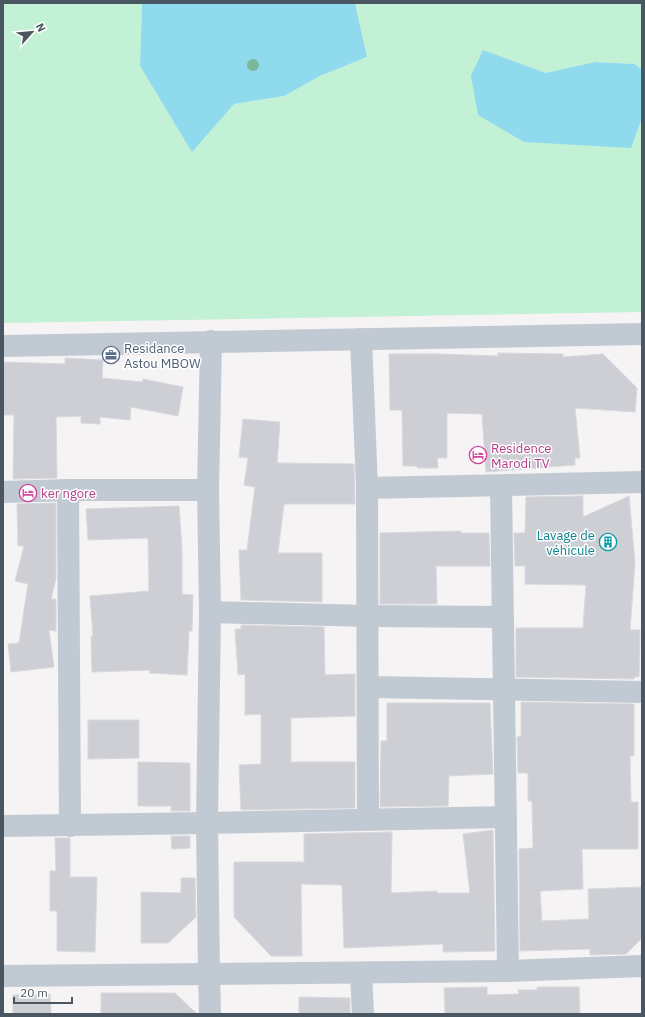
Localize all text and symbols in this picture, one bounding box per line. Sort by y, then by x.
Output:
north arrow [12,12,52,52]
text: N [33,21,49,34]
place label: Residance Astou MBOW [124,340,201,372]
office icon: Residance Astou MBOW [101,345,121,365]
place label: Residence Marodi TV [491,440,552,472]
hotel icon: Residence Marodi TV [468,445,488,465]
hotel icon: ker ngore [18,483,38,503]
place label: ker ngore [41,485,96,502]
place label: Lavage de véhicule [537,527,595,559]
building icon: Lavage de véhicule [598,532,618,552]
scale bar [14,979,72,1005]
text: 20 m [20,985,48,1000]

